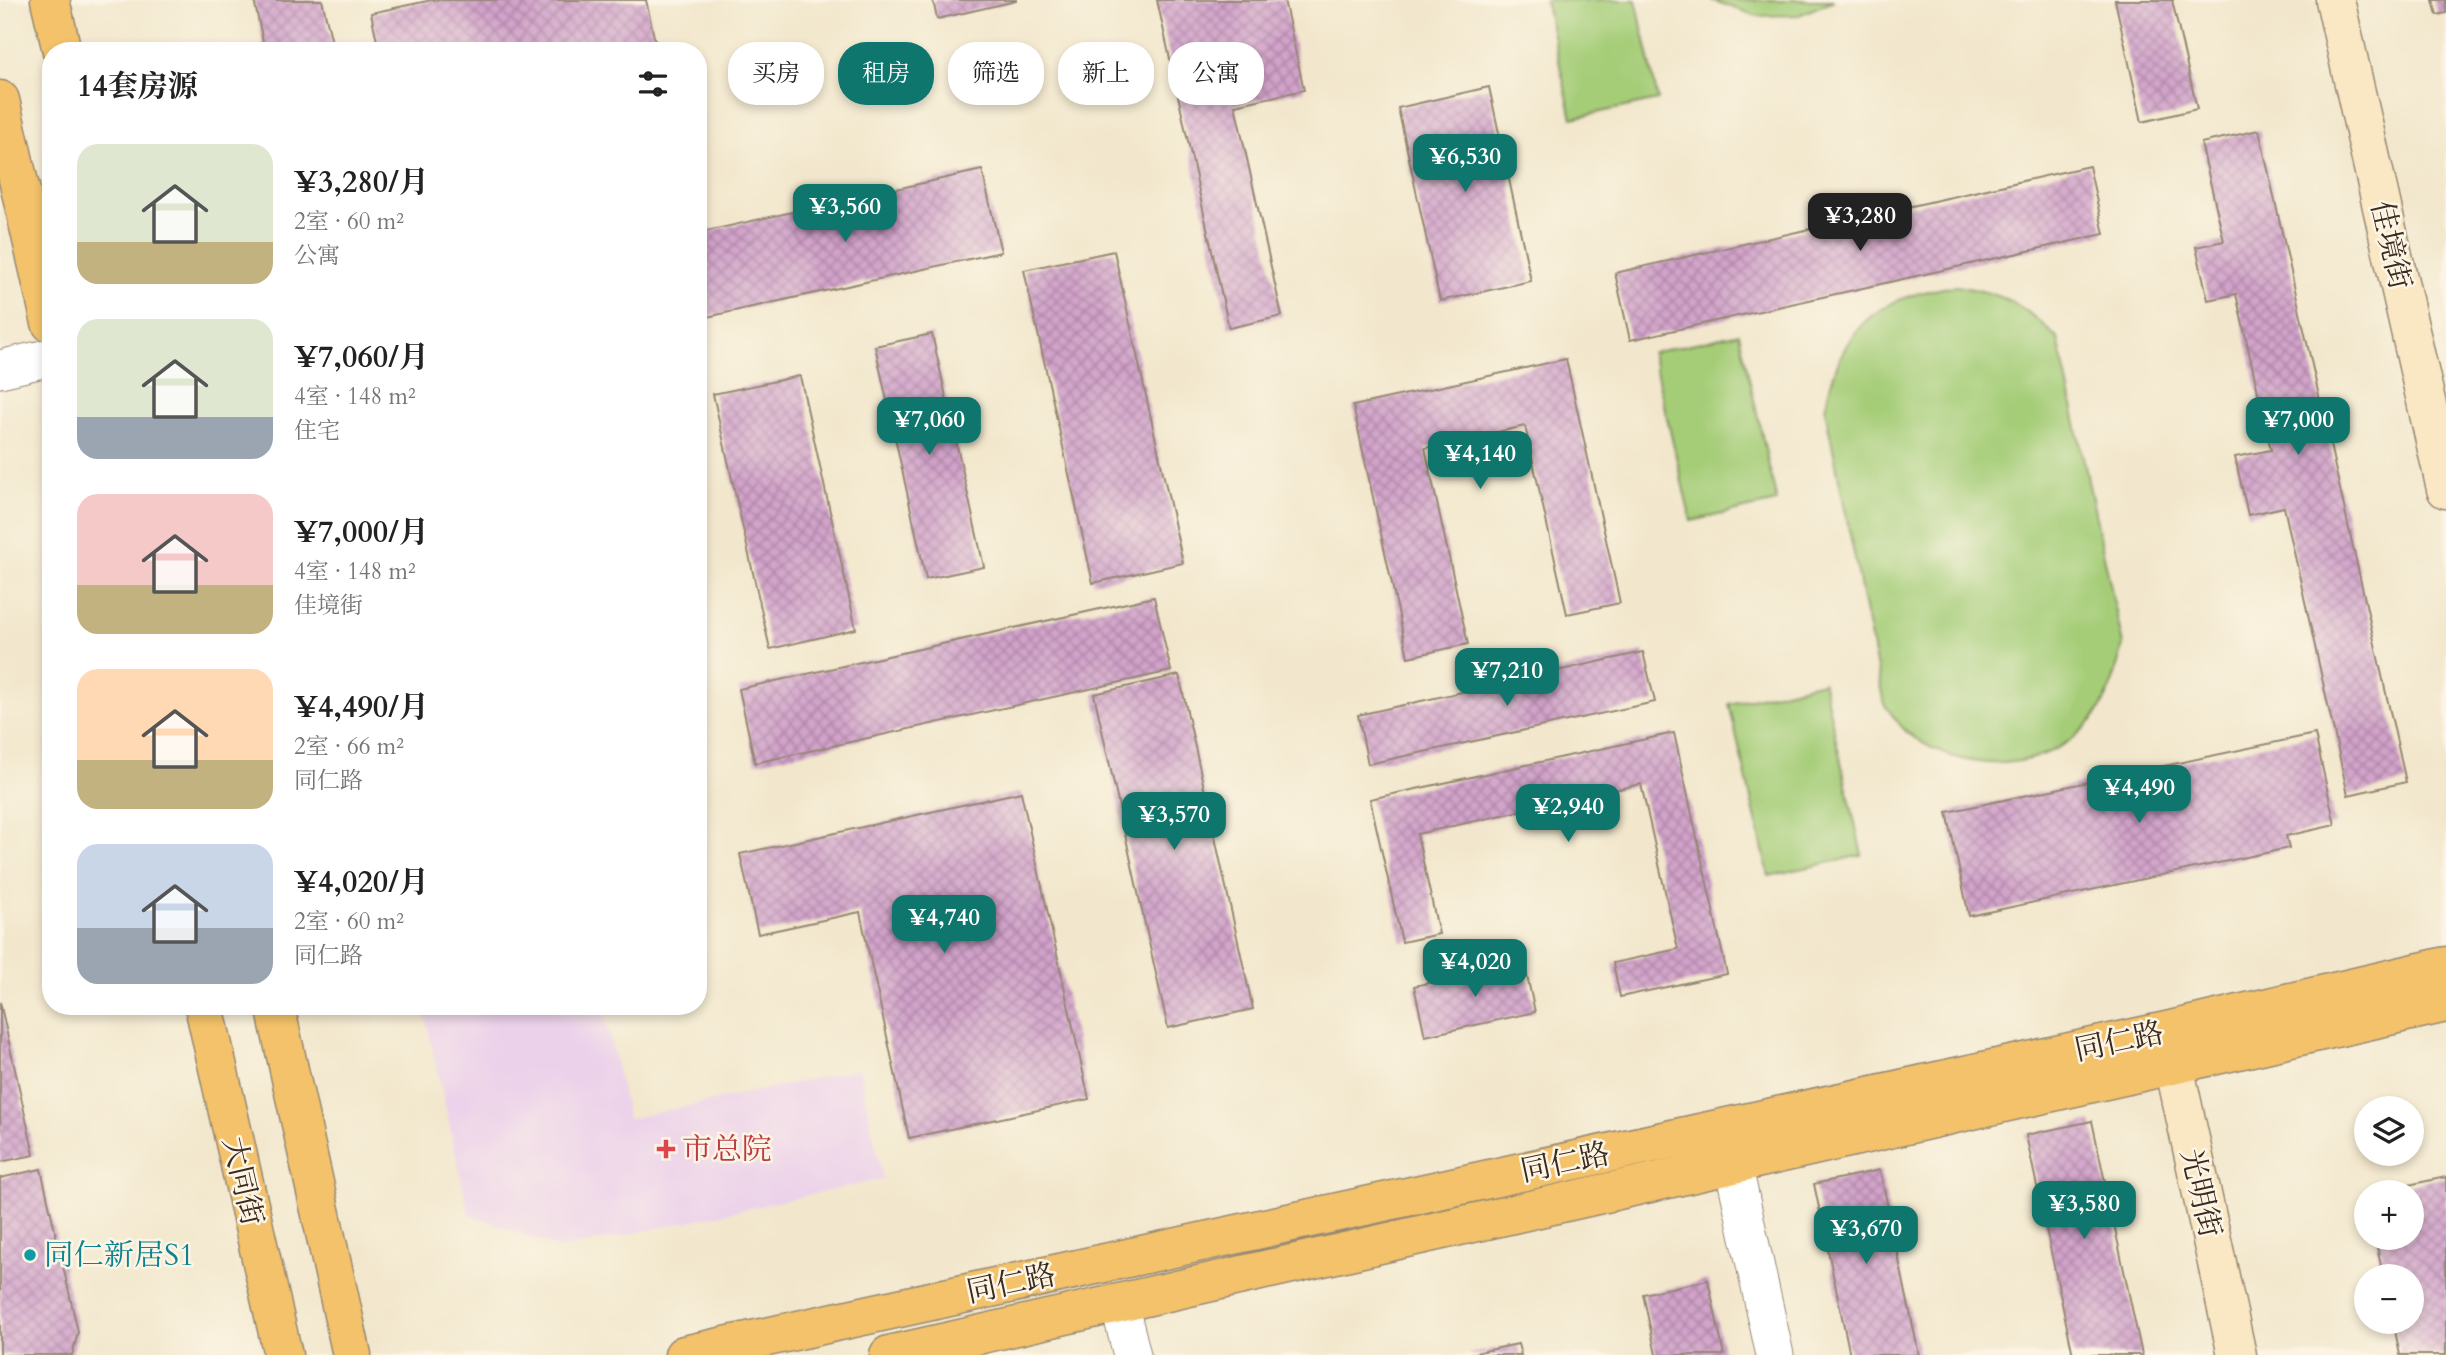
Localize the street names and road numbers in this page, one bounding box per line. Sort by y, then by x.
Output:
street label: 佳境街 [2360,197,2421,294]
street label: 同仁路 [2071,1012,2167,1071]
street label: 大同街 [212,1133,273,1230]
street label: 同仁路 [1517,1133,1613,1192]
street label: 光明街 [2170,1145,2231,1242]
street label: 同仁路 [963,1254,1059,1313]

